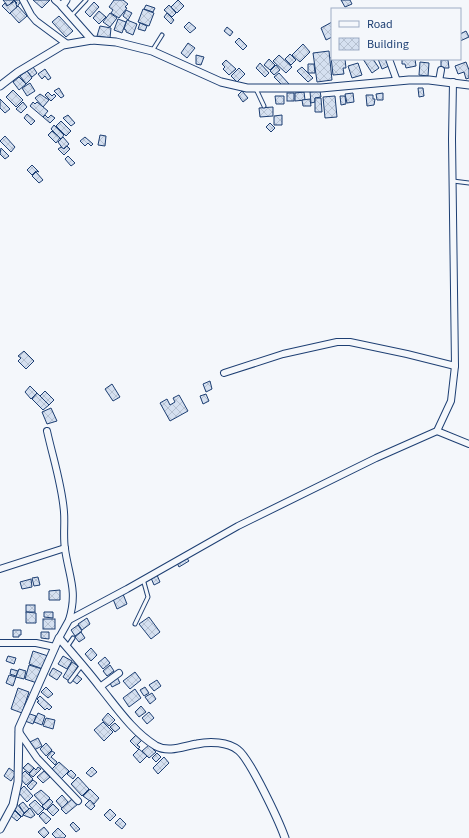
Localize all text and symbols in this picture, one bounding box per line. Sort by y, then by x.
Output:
legend [331,8,461,60]
text: Road [367,16,393,33]
text: Building [367,36,409,53]

